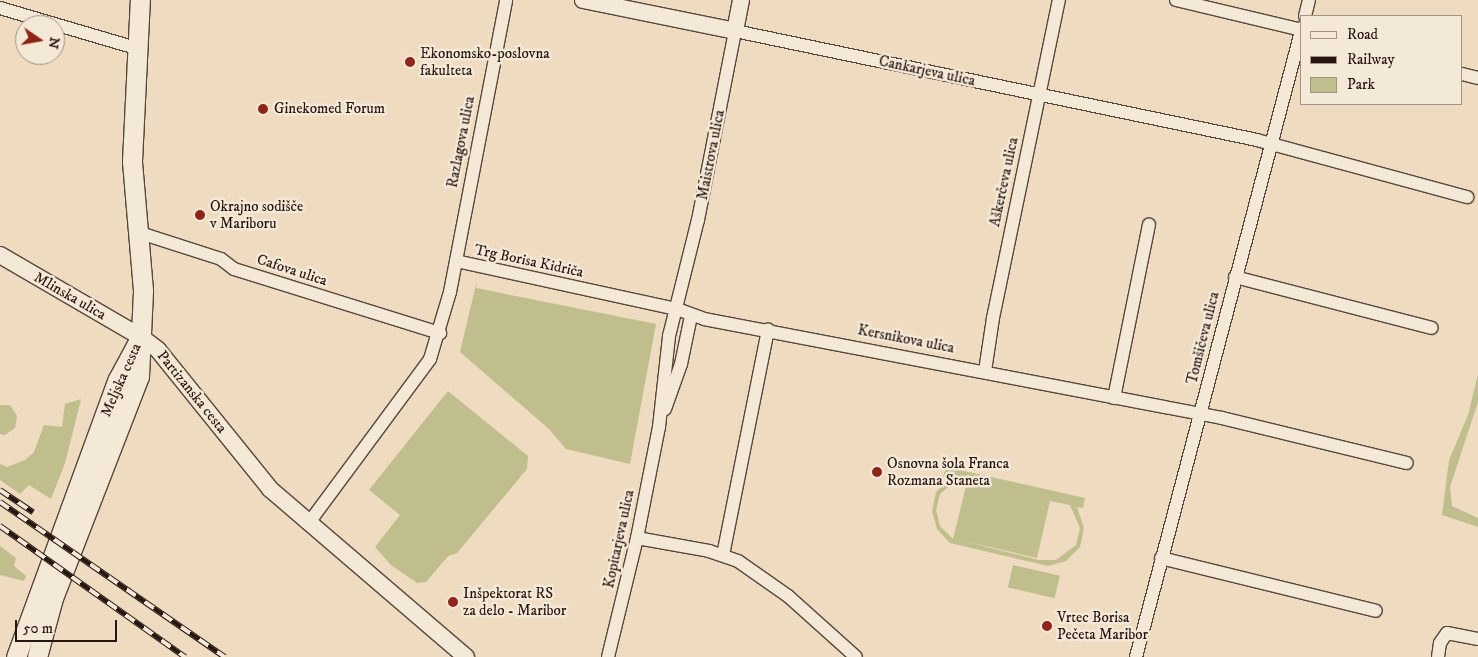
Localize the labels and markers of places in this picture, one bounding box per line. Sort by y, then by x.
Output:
place label: Ekonomsko-poslovna fakulteta [420,44,550,79]
marker: Ekonomsko-poslovna fakulteta [404,56,416,68]
place label: Ginekomed Forum [274,100,385,118]
marker: Ginekomed Forum [256,102,270,116]
place label: Okrajno sodišče v Mariboru [210,197,303,232]
marker: Okrajno sodišče v Mariboru [194,209,206,221]
place label: Osnovna šola Franca Rozmana Staneta [887,454,1009,489]
marker: Osnovna šola Franca Rozmana Staneta [871,466,883,478]
place label: Inšpektorat RS za delo - Maribor [463,584,566,619]
marker: Inšpektorat RS za delo - Maribor [447,596,459,608]
place label: Vrtec Borisa Pečeta Maribor [1057,608,1148,643]
marker: Vrtec Borisa Pečeta Maribor [1041,620,1053,632]

